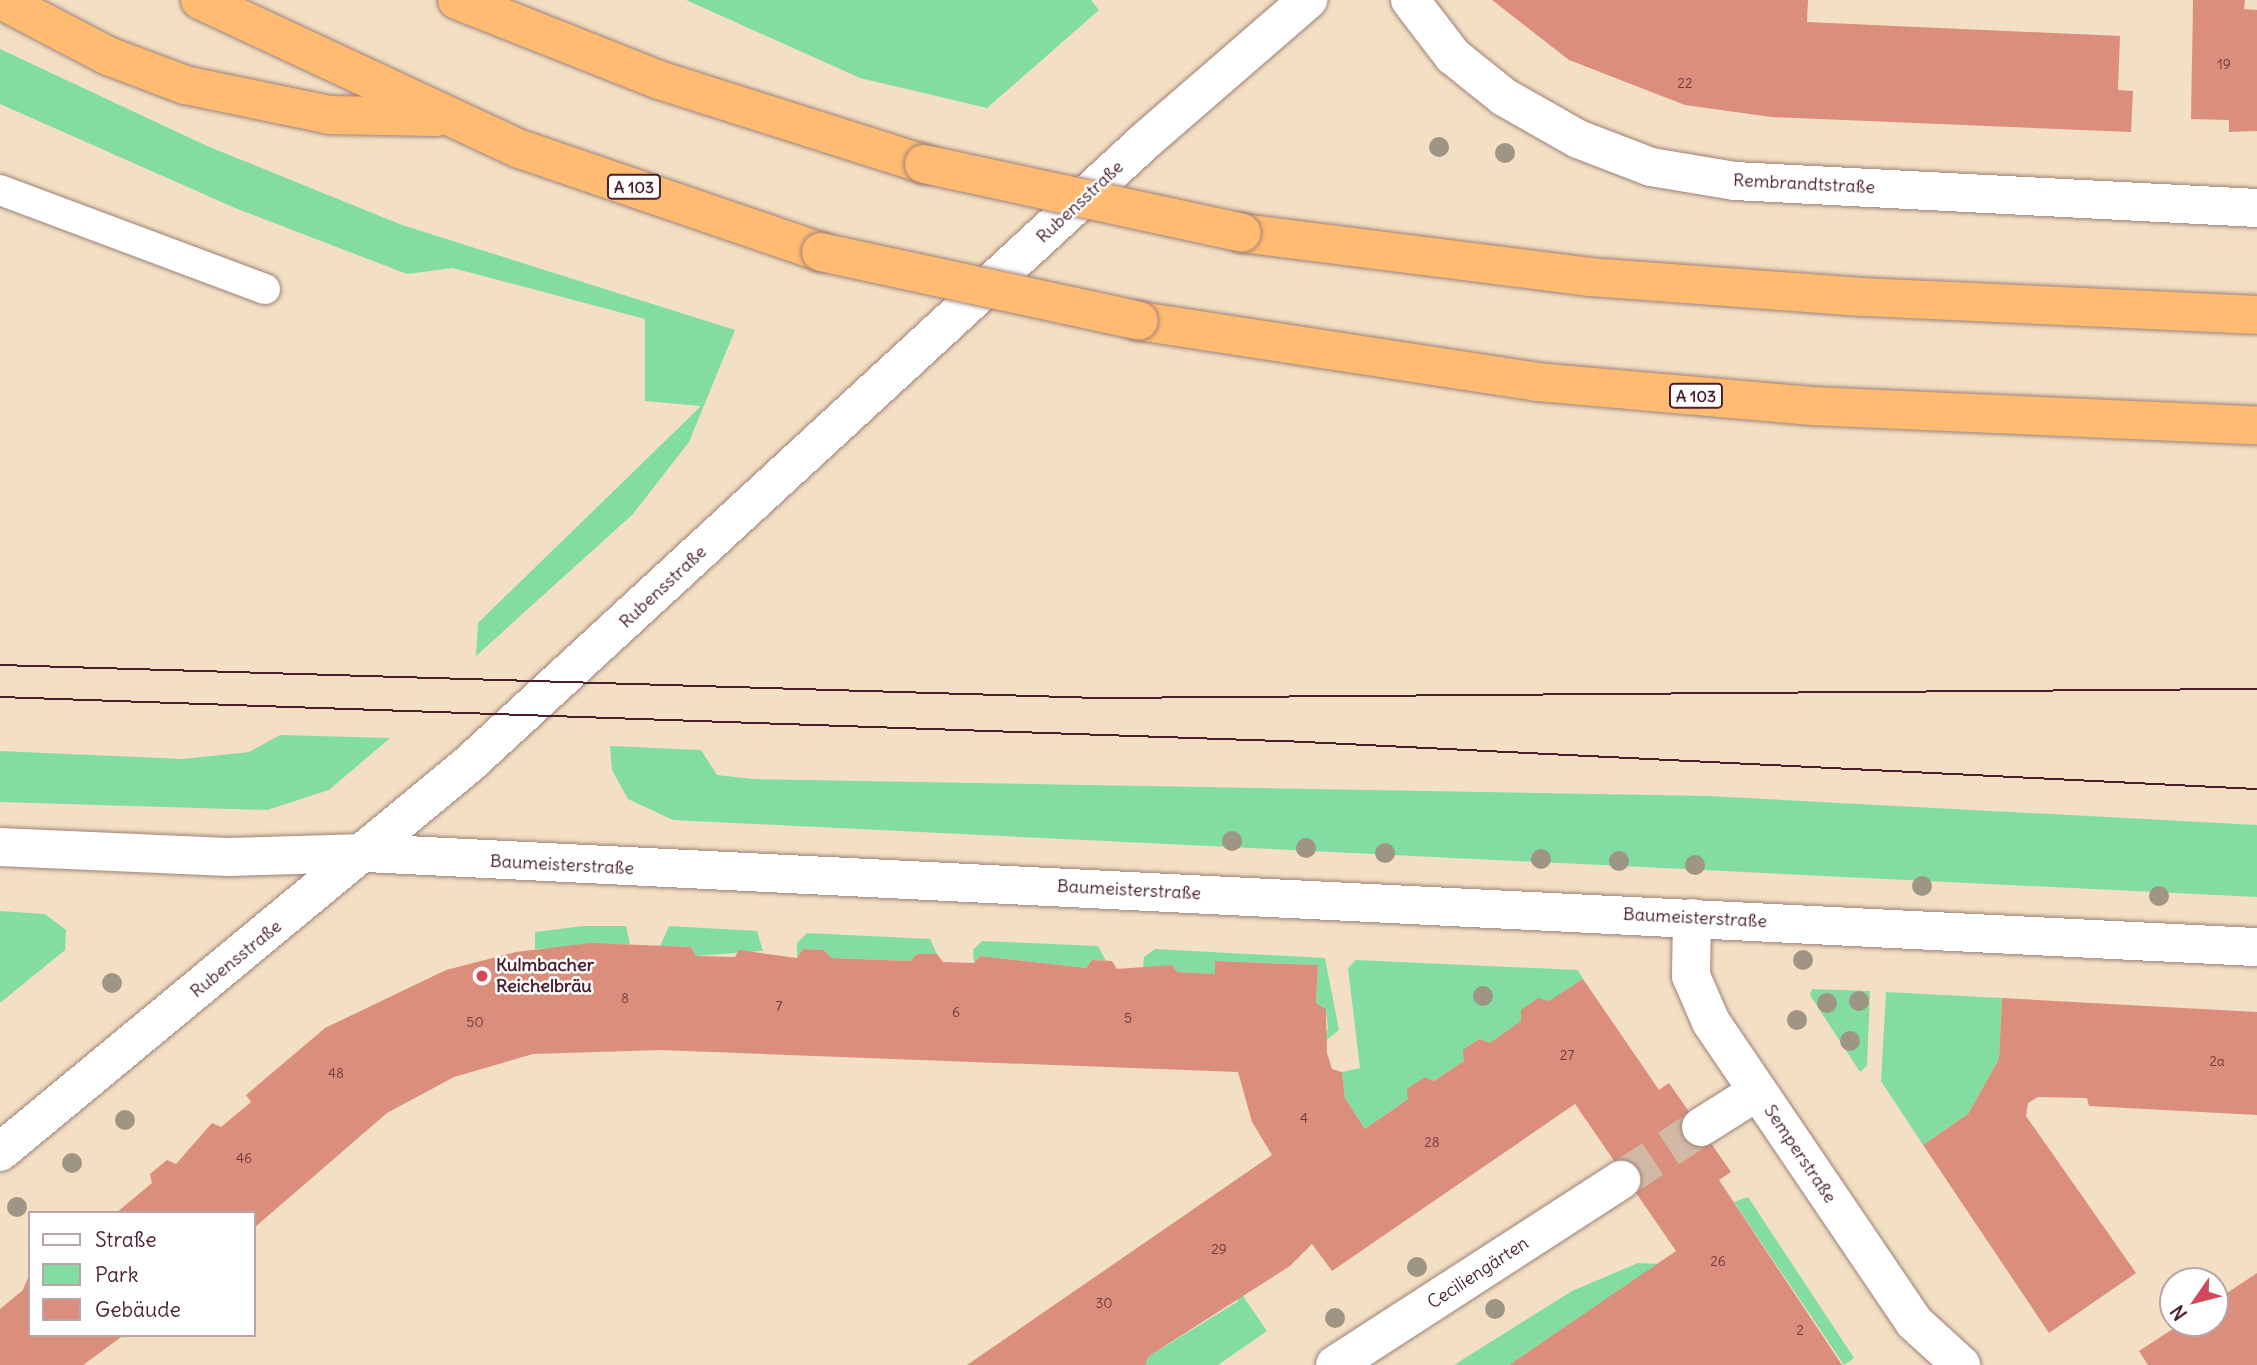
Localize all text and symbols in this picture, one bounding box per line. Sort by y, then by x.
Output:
house number: 19 [2217,56,2231,72]
house number: 22 [1677,75,1693,91]
street label: Rubensstraße [1032,156,1128,248]
street label: Rembrandtstraße [1732,169,1876,199]
road number: A 103 [606,174,662,200]
road number: A 103 [1668,384,1724,408]
street label: Rubensstraße [615,541,711,633]
street label: Baumeisterstraße [489,850,635,880]
street label: Baumeisterstraße [1056,875,1202,905]
street label: Baumeisterstraße [1622,903,1768,933]
street label: Rubensstraße [186,916,286,1002]
place label: Kulmbacher Reichelbräu [496,955,594,998]
marker: Kulmbacher Reichelbräu [474,968,490,984]
house number: 8 [621,990,629,1006]
house number: 7 [776,998,782,1014]
house number: 6 [952,1004,960,1020]
house number: 5 [1124,1010,1132,1026]
house number: 50 [466,1014,484,1030]
house number: 27 [1560,1047,1574,1063]
house number: 2a [2209,1053,2225,1069]
house number: 48 [328,1065,344,1081]
street label: Semperstraße [1759,1101,1841,1207]
house number: 4 [1300,1110,1308,1126]
house number: 28 [1424,1134,1440,1150]
house number: 46 [236,1150,252,1166]
legend [28,1211,256,1337]
text: Straße [95,1226,156,1253]
street label: Ceciliengärten [1423,1232,1533,1314]
house number: 29 [1211,1241,1227,1257]
house number: 26 [1710,1253,1726,1269]
text: Park [95,1261,138,1288]
north arrow [2159,1267,2229,1337]
house number: 30 [1095,1295,1113,1311]
text: Gebäude [95,1296,181,1323]
text: N [2165,1301,2192,1325]
house number: 2 [1796,1322,1804,1338]

